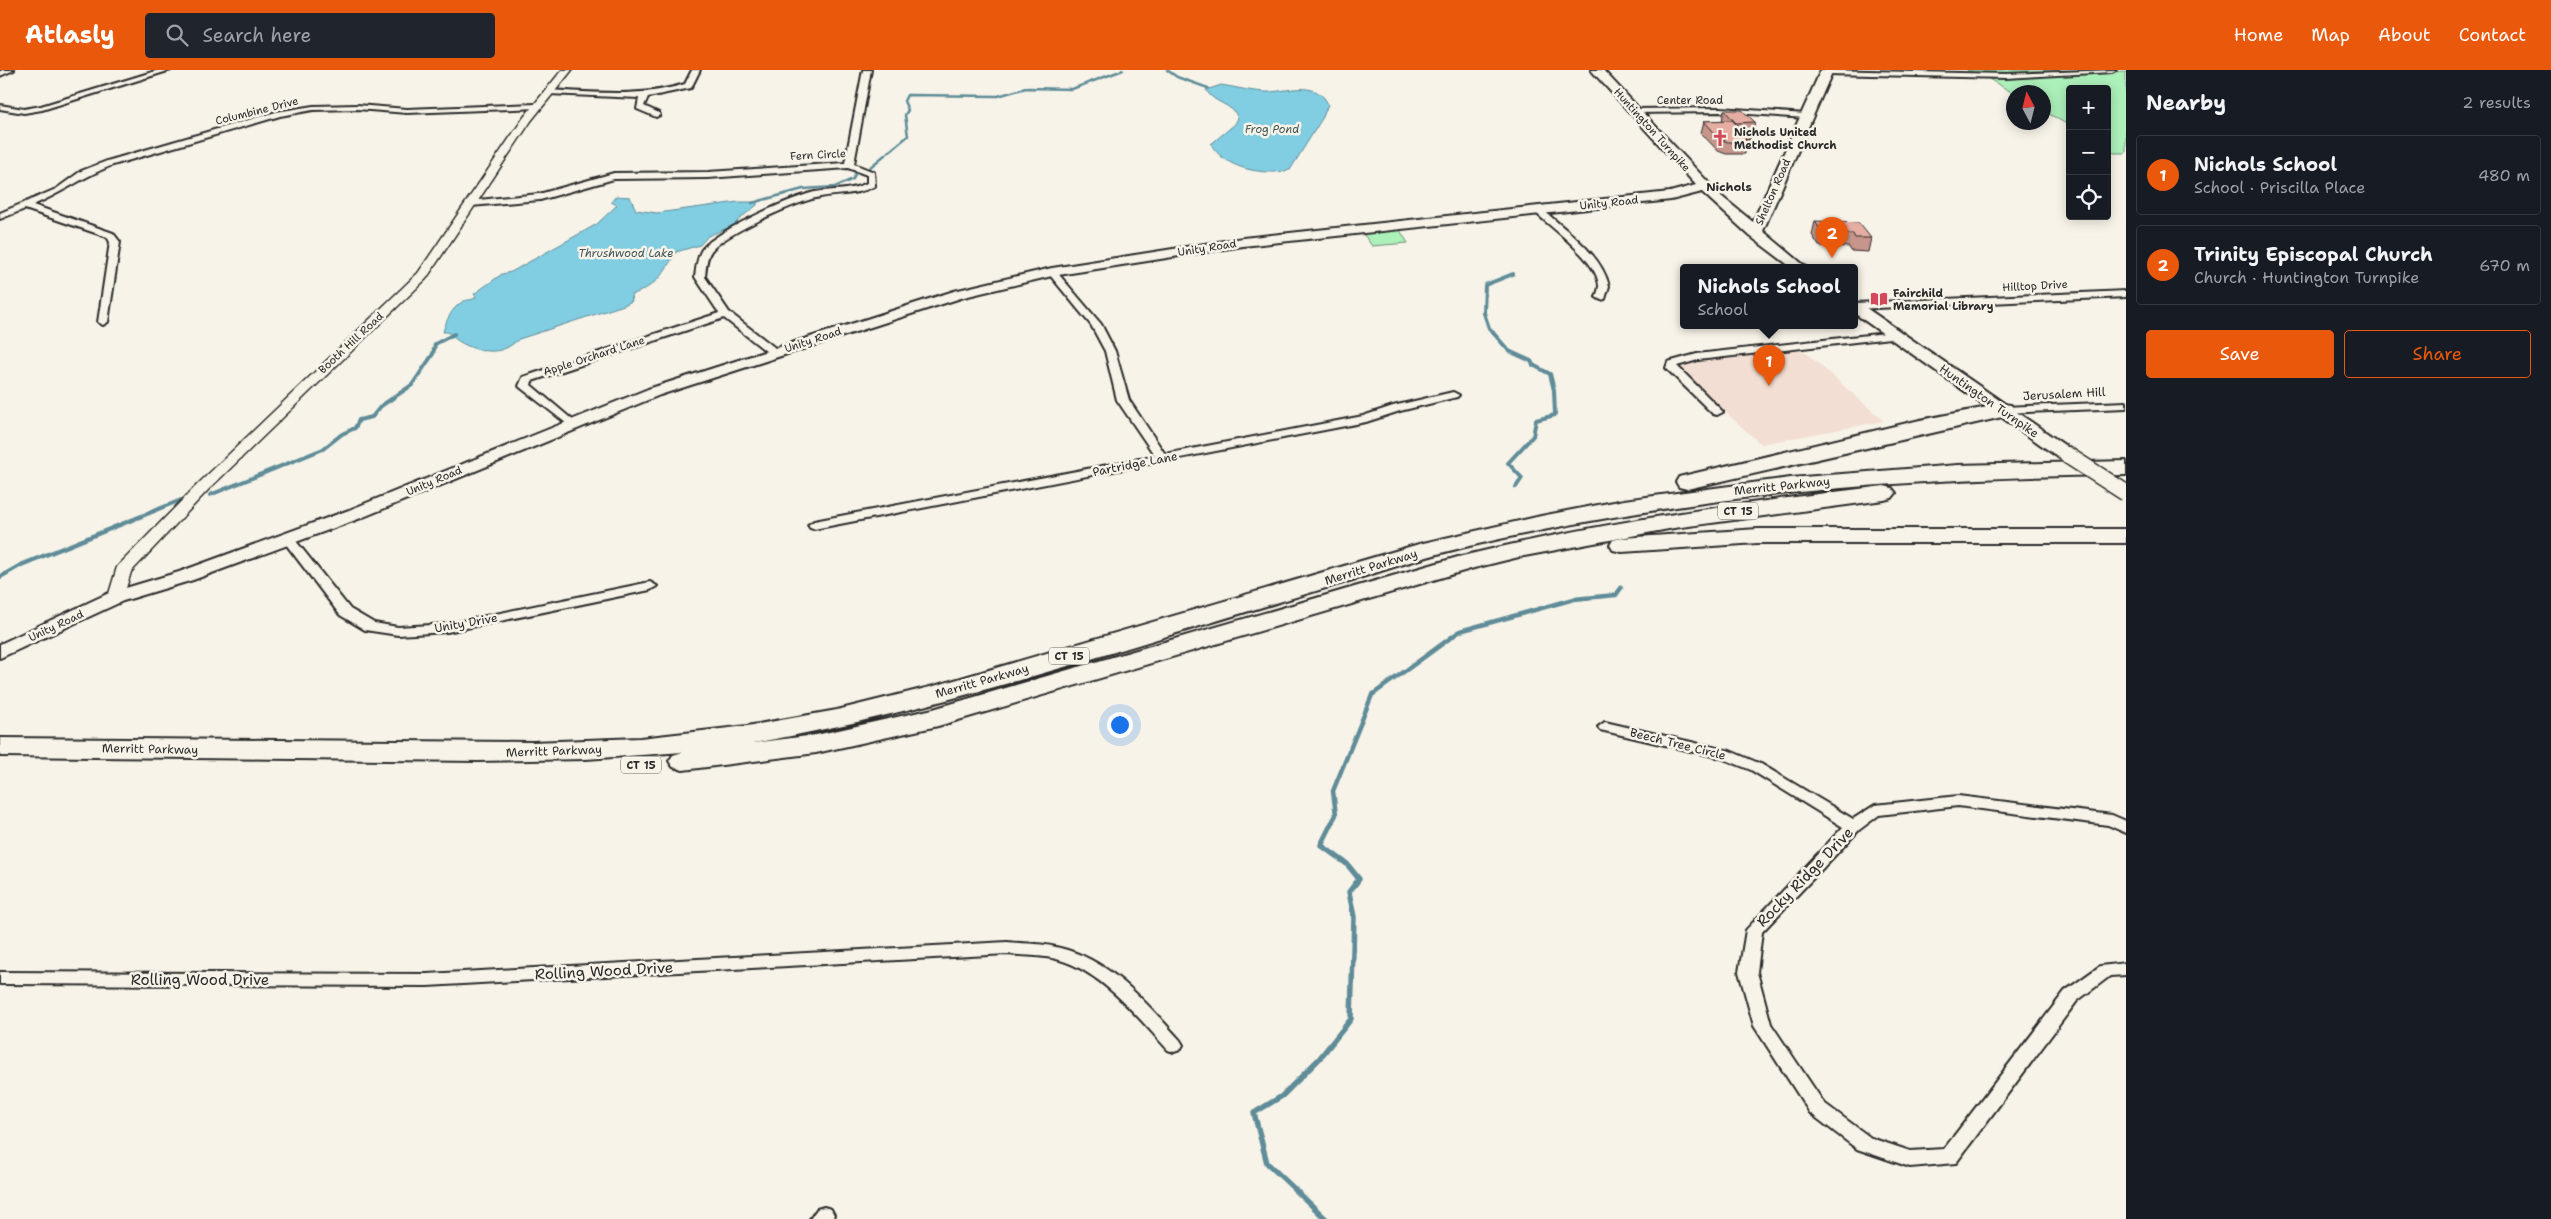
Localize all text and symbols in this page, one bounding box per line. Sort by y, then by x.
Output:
search box [145,13,495,58]
text: Atlasly [25,19,115,51]
icon: search [163,21,191,49]
text: Search here [203,23,311,48]
text: Home [2234,23,2283,47]
text: Map [2311,23,2350,47]
text: About [2378,23,2431,47]
text: Contact [2459,23,2526,47]
street label: Huntington Turnpike [1610,85,1694,175]
north arrow [2006,85,2051,130]
map controls [2066,85,2111,220]
button: + [2066,85,2111,130]
text: Nearby [2146,89,2226,117]
text: 2 results [2462,92,2531,113]
street label: Columbine Drive [214,93,300,129]
street label: Center Road [1657,93,1723,108]
water label: Frog Pond [1245,122,1299,137]
place label: Nichols United Methodist Church [1734,125,1837,153]
church icon: Nichols United Methodist Church [1710,128,1730,148]
button: − [2066,130,2111,175]
street label: Fern Circle [790,146,846,164]
text: Nichols School [2194,152,2337,177]
street label: Shelton Road [1752,156,1794,228]
text: 1 [2159,165,2167,186]
text: 480 m [2478,165,2530,186]
button: locate [2066,175,2111,220]
text: School · Priscilla Place [2194,177,2365,198]
district label: Nichols [1706,179,1752,195]
street label: Unity Road [1579,192,1639,214]
pin: 2 [1816,217,1848,258]
street label: Unity Road [1177,236,1237,260]
text: Trinity Episcopal Church [2194,242,2433,267]
water label: Thrushwood Lake [578,246,674,261]
text: 2 [2157,255,2169,276]
text: 670 m [2479,255,2530,276]
popup [1680,264,1858,329]
text: Church · Huntington Turnpike [2194,267,2419,288]
text: Nichols School [1697,274,1841,299]
street label: Hilltop Drive [2002,277,2068,295]
place label: Fairchild Memorial Library [1893,286,1994,314]
library icon: Fairchild Memorial Library [1869,289,1889,309]
text: School [1697,299,1748,320]
street label: Booth Hill Road [315,309,387,377]
street label: Unity Road [783,324,843,356]
button: Save [2146,330,2334,378]
button: Share [2344,330,2531,378]
street label: Apple Orchard Lane [541,333,647,379]
pin: 1 [1753,345,1785,386]
street label: Huntington Turnpike [1936,361,2042,441]
street label: Jerusalem Hill [2022,384,2106,404]
street label: Partridge Lane [1091,448,1179,480]
street label: Unity Road [404,463,464,499]
street label: Merritt Parkway [1733,473,1831,499]
road number: CT 15 [1718,502,1758,520]
street label: Merritt Parkway [1323,545,1419,589]
street label: Unity Road [26,607,86,645]
street label: Unity Drive [433,610,499,636]
road number: CT 15 [1049,648,1089,664]
street label: Merritt Parkway [934,660,1031,702]
your location [1107,712,1133,738]
street label: Beech Tree Circle [1628,724,1728,764]
street label: Merritt Parkway [102,740,198,758]
street label: Merritt Parkway [506,741,602,761]
road number: CT 15 [621,756,661,774]
street label: Rocky Ridge Drive [1752,823,1858,931]
street label: Rolling Wood Drive [534,957,674,985]
street label: Rolling Wood Drive [131,970,269,990]

